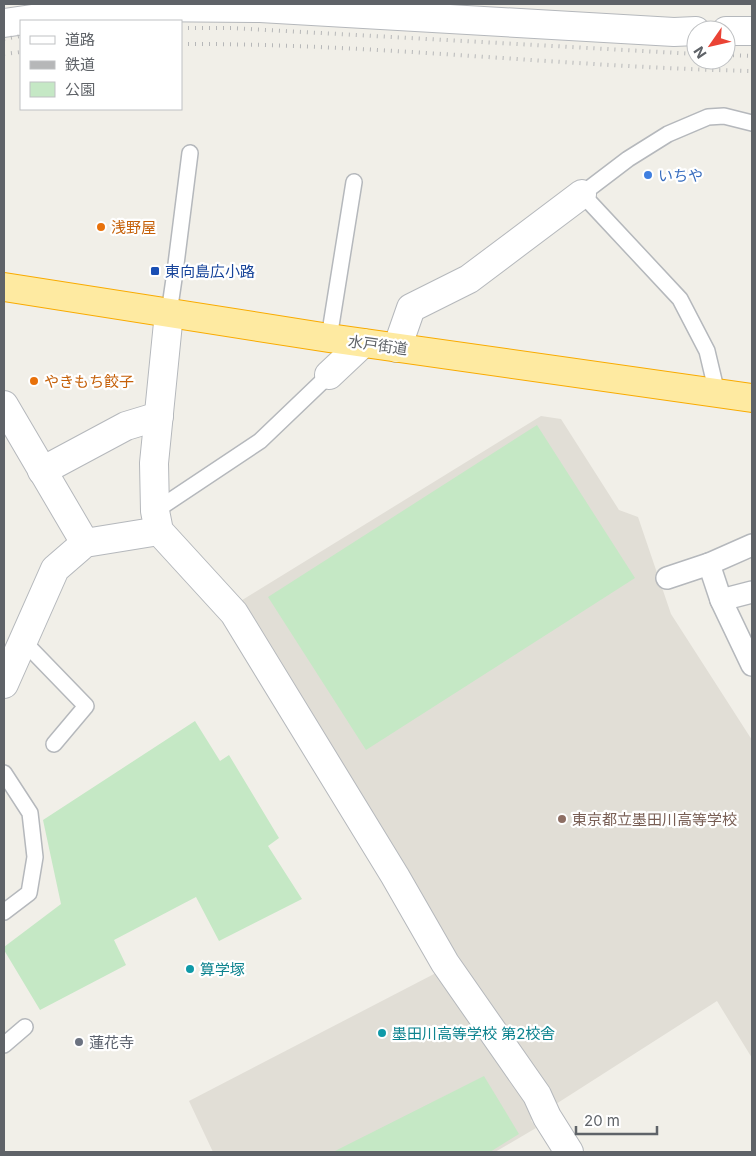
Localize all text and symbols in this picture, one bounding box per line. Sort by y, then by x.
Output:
legend [20,20,182,110]
north arrow [686,20,736,70]
text: 道路 [65,30,95,49]
text: N [690,43,710,62]
text: 鉄道 [65,55,95,74]
text: 公園 [65,80,95,99]
place label: いちや [658,166,703,185]
marker: いちや [642,169,654,181]
place label: 浅野屋 [111,218,156,237]
marker: 浅野屋 [95,221,107,233]
place label: 東向島広小路 [165,262,255,281]
marker: 東向島広小路 [149,265,161,277]
street label: 水戸街道 [347,331,409,359]
place label: やきもち餃子 [44,372,134,391]
marker: やきもち餃子 [28,375,40,387]
place label: 東京都立墨田川高等学校 [572,810,737,829]
marker: 東京都立墨田川高等学校 [556,813,568,825]
place label: 算学塚 [200,960,245,979]
marker: 算学塚 [184,963,196,975]
place label: 墨田川高等学校 第2校舎 [392,1024,555,1043]
marker: 墨田川高等学校 第2校舎 [376,1027,388,1039]
place label: 蓮花寺 [89,1033,134,1052]
marker: 蓮花寺 [73,1036,85,1048]
scale bar [576,1104,657,1136]
text: 20 m [584,1111,620,1130]

